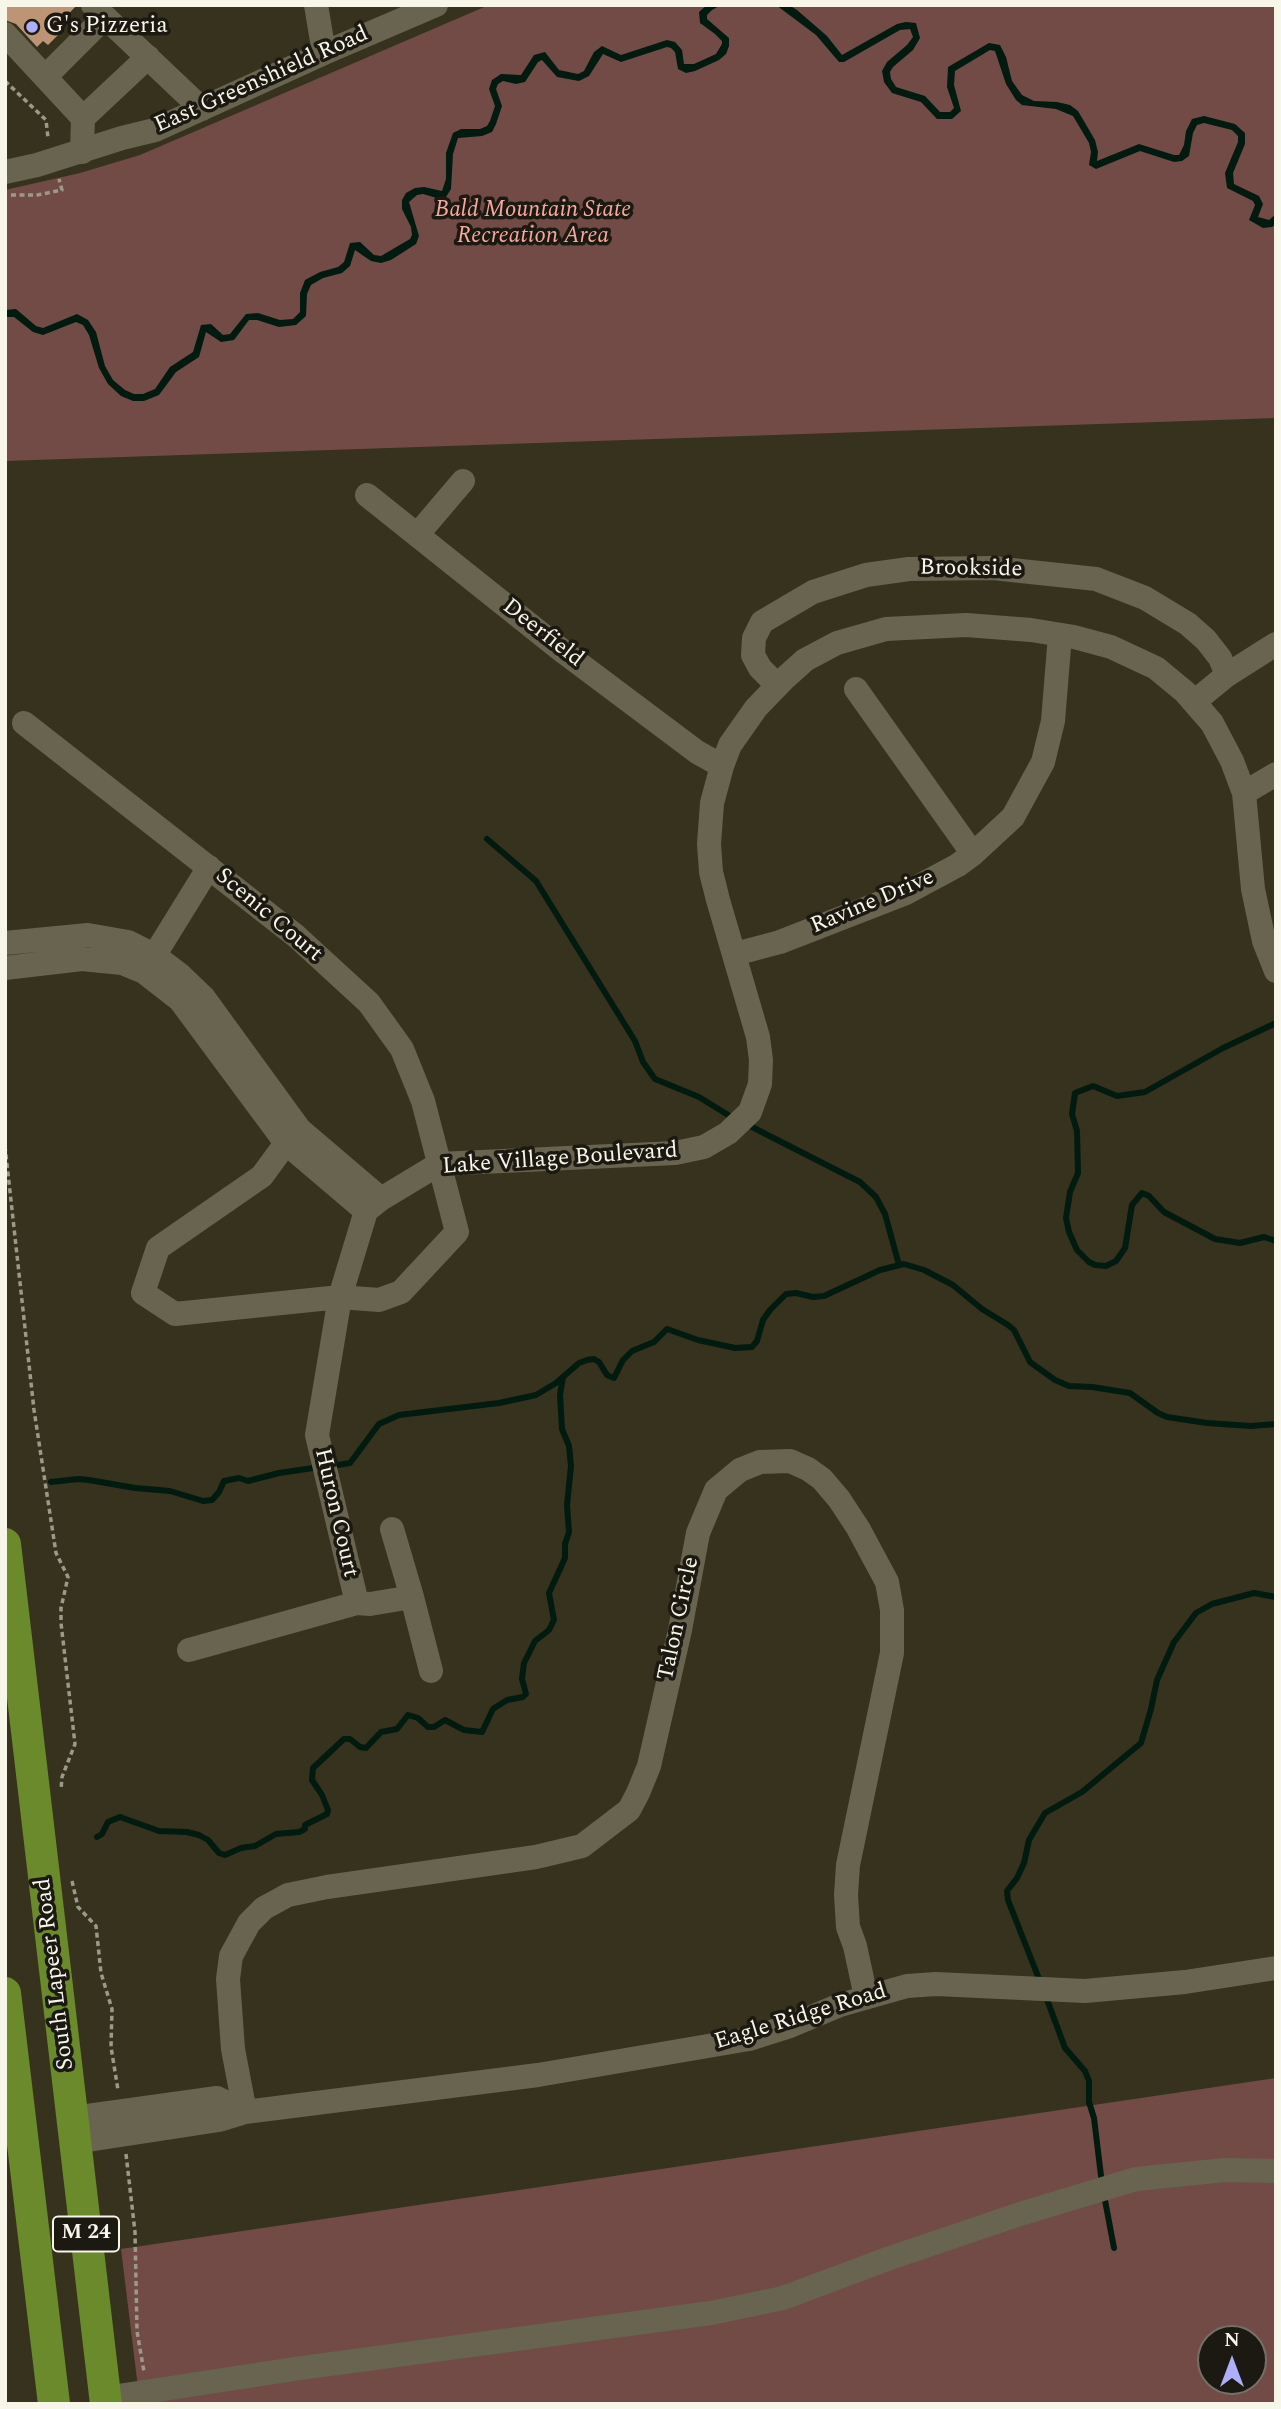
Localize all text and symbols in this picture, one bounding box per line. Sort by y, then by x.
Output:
place label: G's Pizzeria [46,13,168,41]
marker: G's Pizzeria [24,19,40,35]
street label: East Greenshield Road [151,21,373,141]
park label: Bald Mountain State Recreation Area [435,197,631,251]
street label: Brookside [919,555,1023,585]
street label: Deerfield [496,594,588,674]
street label: Scenic Court [209,863,327,969]
street label: Ravine Drive [807,865,939,941]
street label: Lake Village Boulevard [441,1138,679,1182]
street label: Huron Court [307,1446,363,1580]
street label: Talon Circle [653,1555,707,1683]
street label: South Lapeer Road [31,1876,81,2072]
street label: Eagle Ridge Road [712,1979,890,2057]
road number: M 24 [53,2216,119,2252]
north arrow [1197,2325,1267,2395]
text: N [1224,2326,1240,2355]

